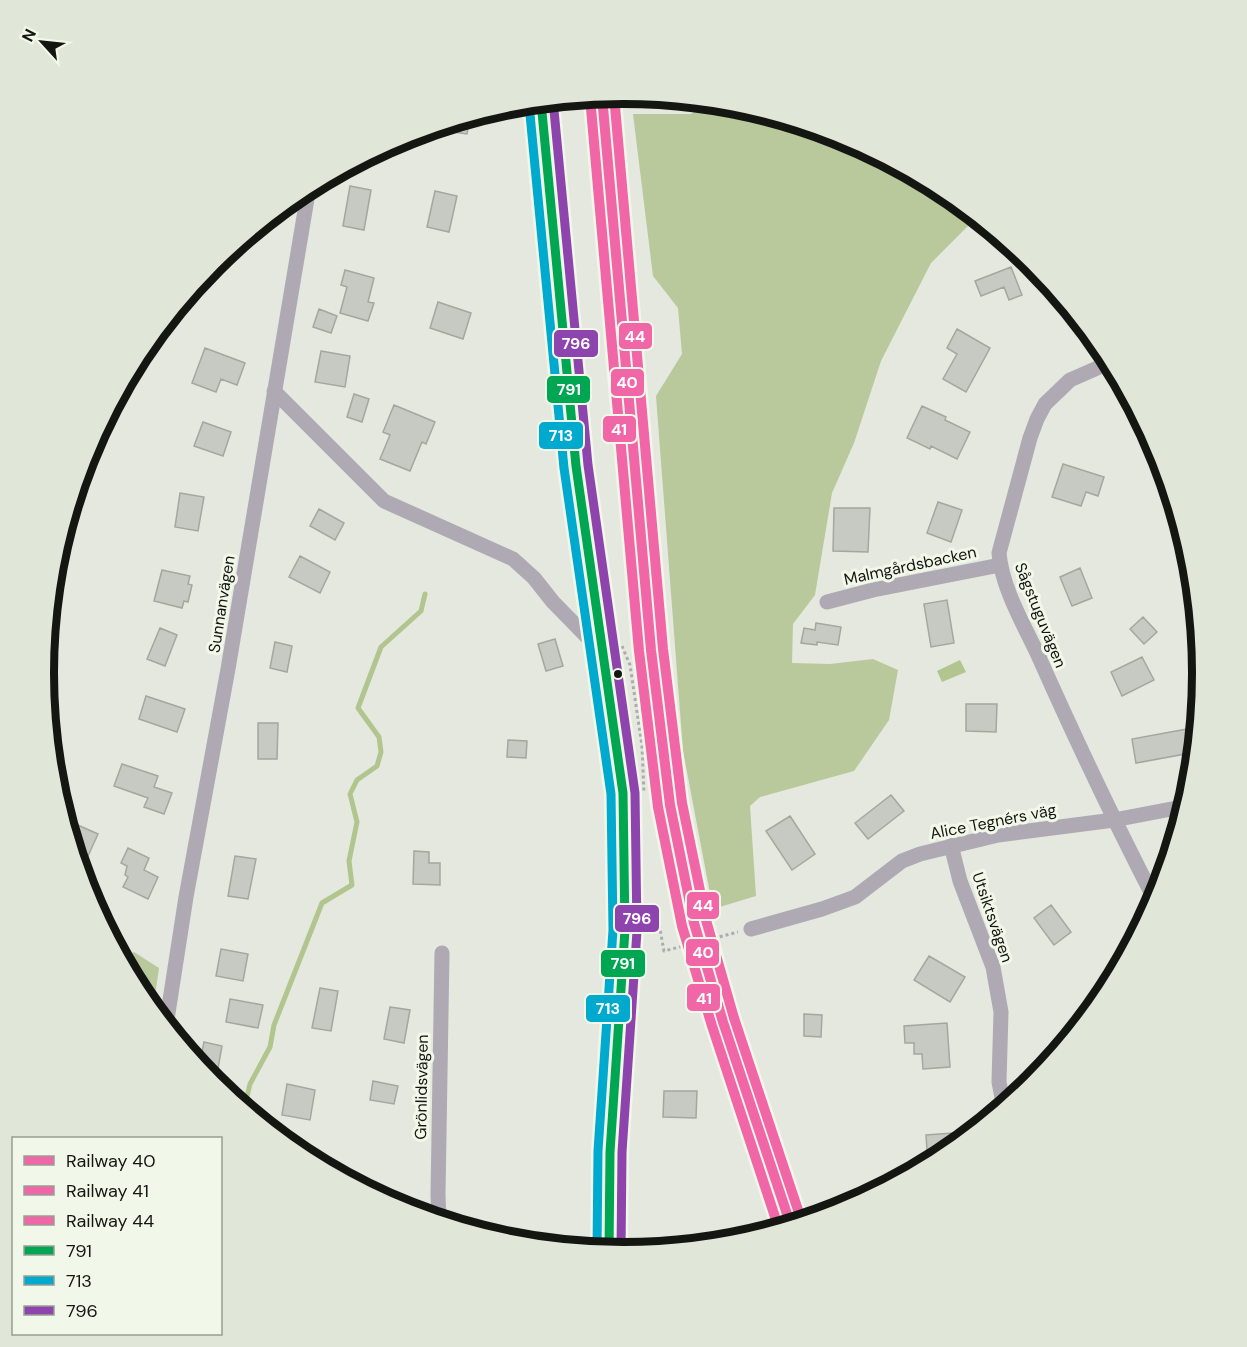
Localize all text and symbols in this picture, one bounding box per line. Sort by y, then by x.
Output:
north arrow [12,12,72,72]
text: N [17,25,41,45]
line badge: 44 [618,322,653,350]
text: 44 [625,326,645,347]
line badge: 796 [553,329,599,358]
text: 796 [562,333,590,354]
line badge: 40 [610,368,645,397]
text: 40 [616,372,638,393]
line badge: 791 [546,375,591,404]
text: 791 [557,379,581,400]
line badge: 41 [602,415,637,443]
text: 41 [611,419,627,440]
line badge: 713 [538,421,584,450]
text: 713 [549,425,573,446]
street label: Malmgårdsbacken [842,541,978,590]
street label: Sunnanvägen [203,554,240,654]
street label: Sågstuguvägen [1010,559,1071,671]
unlabelled marker [612,668,624,680]
street label: Alice Tegnérs väg [928,799,1058,844]
street label: Utsiktsvägen [967,869,1018,965]
line badge: 44 [686,891,720,920]
text: 44 [693,895,713,916]
line badge: 796 [614,904,660,933]
text: 796 [623,908,651,929]
line badge: 40 [685,938,720,967]
text: 40 [692,942,714,963]
line badge: 791 [600,949,646,978]
text: 791 [611,953,635,974]
line badge: 41 [686,983,721,1012]
text: 41 [696,988,712,1009]
line badge: 713 [585,994,631,1023]
text: 713 [596,998,620,1019]
street label: Grönlidsvägen [410,1034,433,1140]
legend [12,1137,222,1335]
text: Railway 40 [66,1149,156,1173]
text: Railway 41 [66,1179,149,1203]
text: Railway 44 [66,1209,154,1233]
text: 791 [66,1239,92,1263]
text: 713 [66,1269,92,1293]
text: 796 [66,1299,98,1323]

